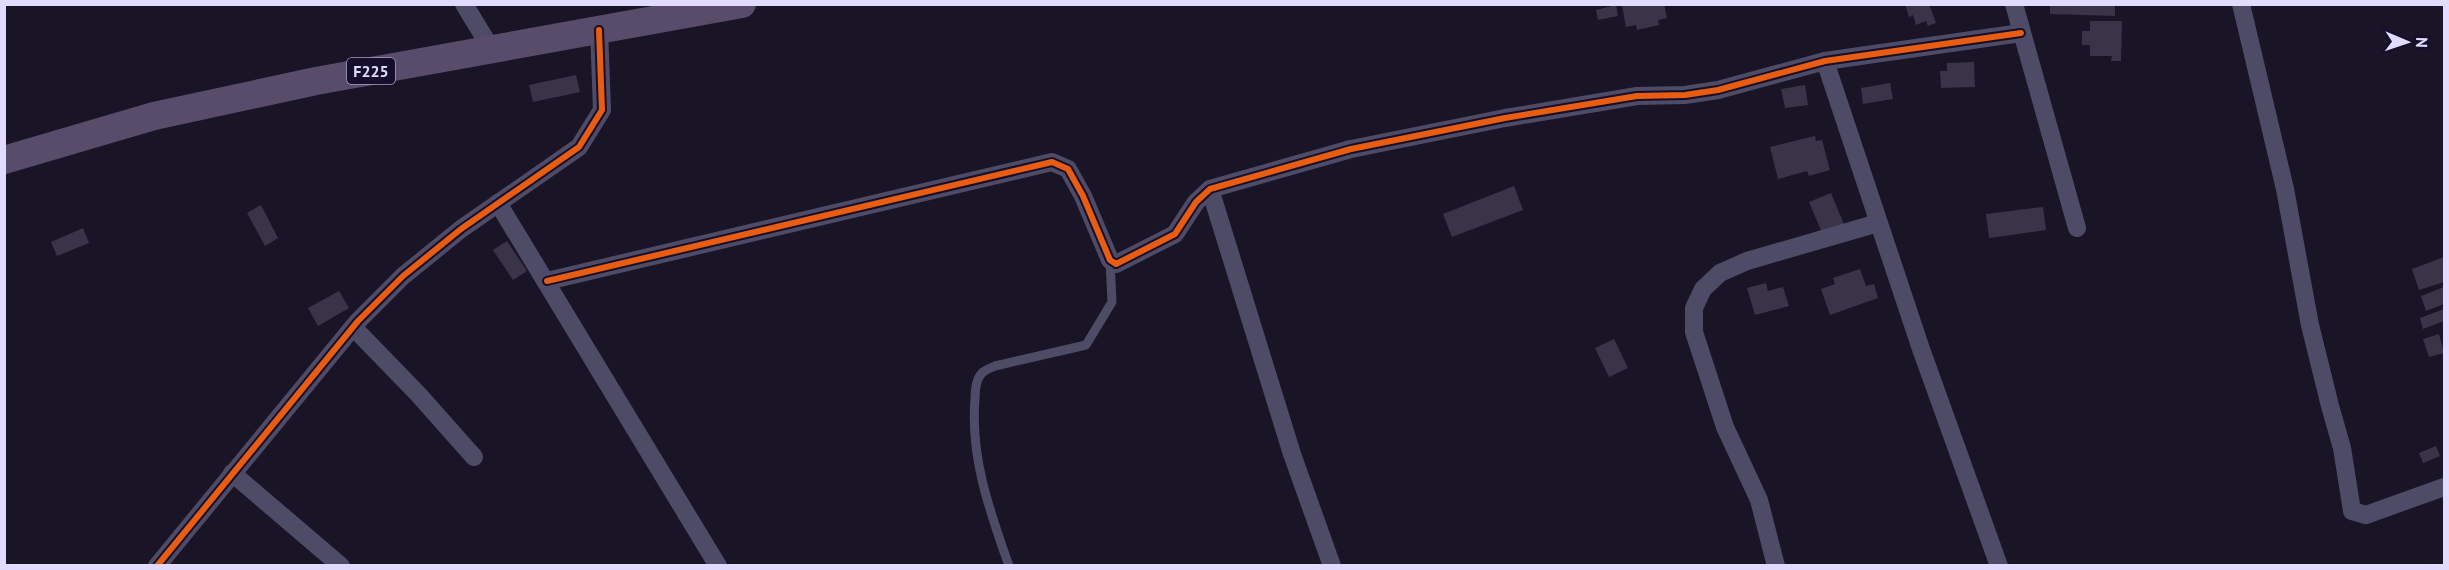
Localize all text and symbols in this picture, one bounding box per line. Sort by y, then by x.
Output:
north arrow [2377,12,2437,72]
text: N [2412,37,2432,48]
road number: F225 [347,58,395,84]

